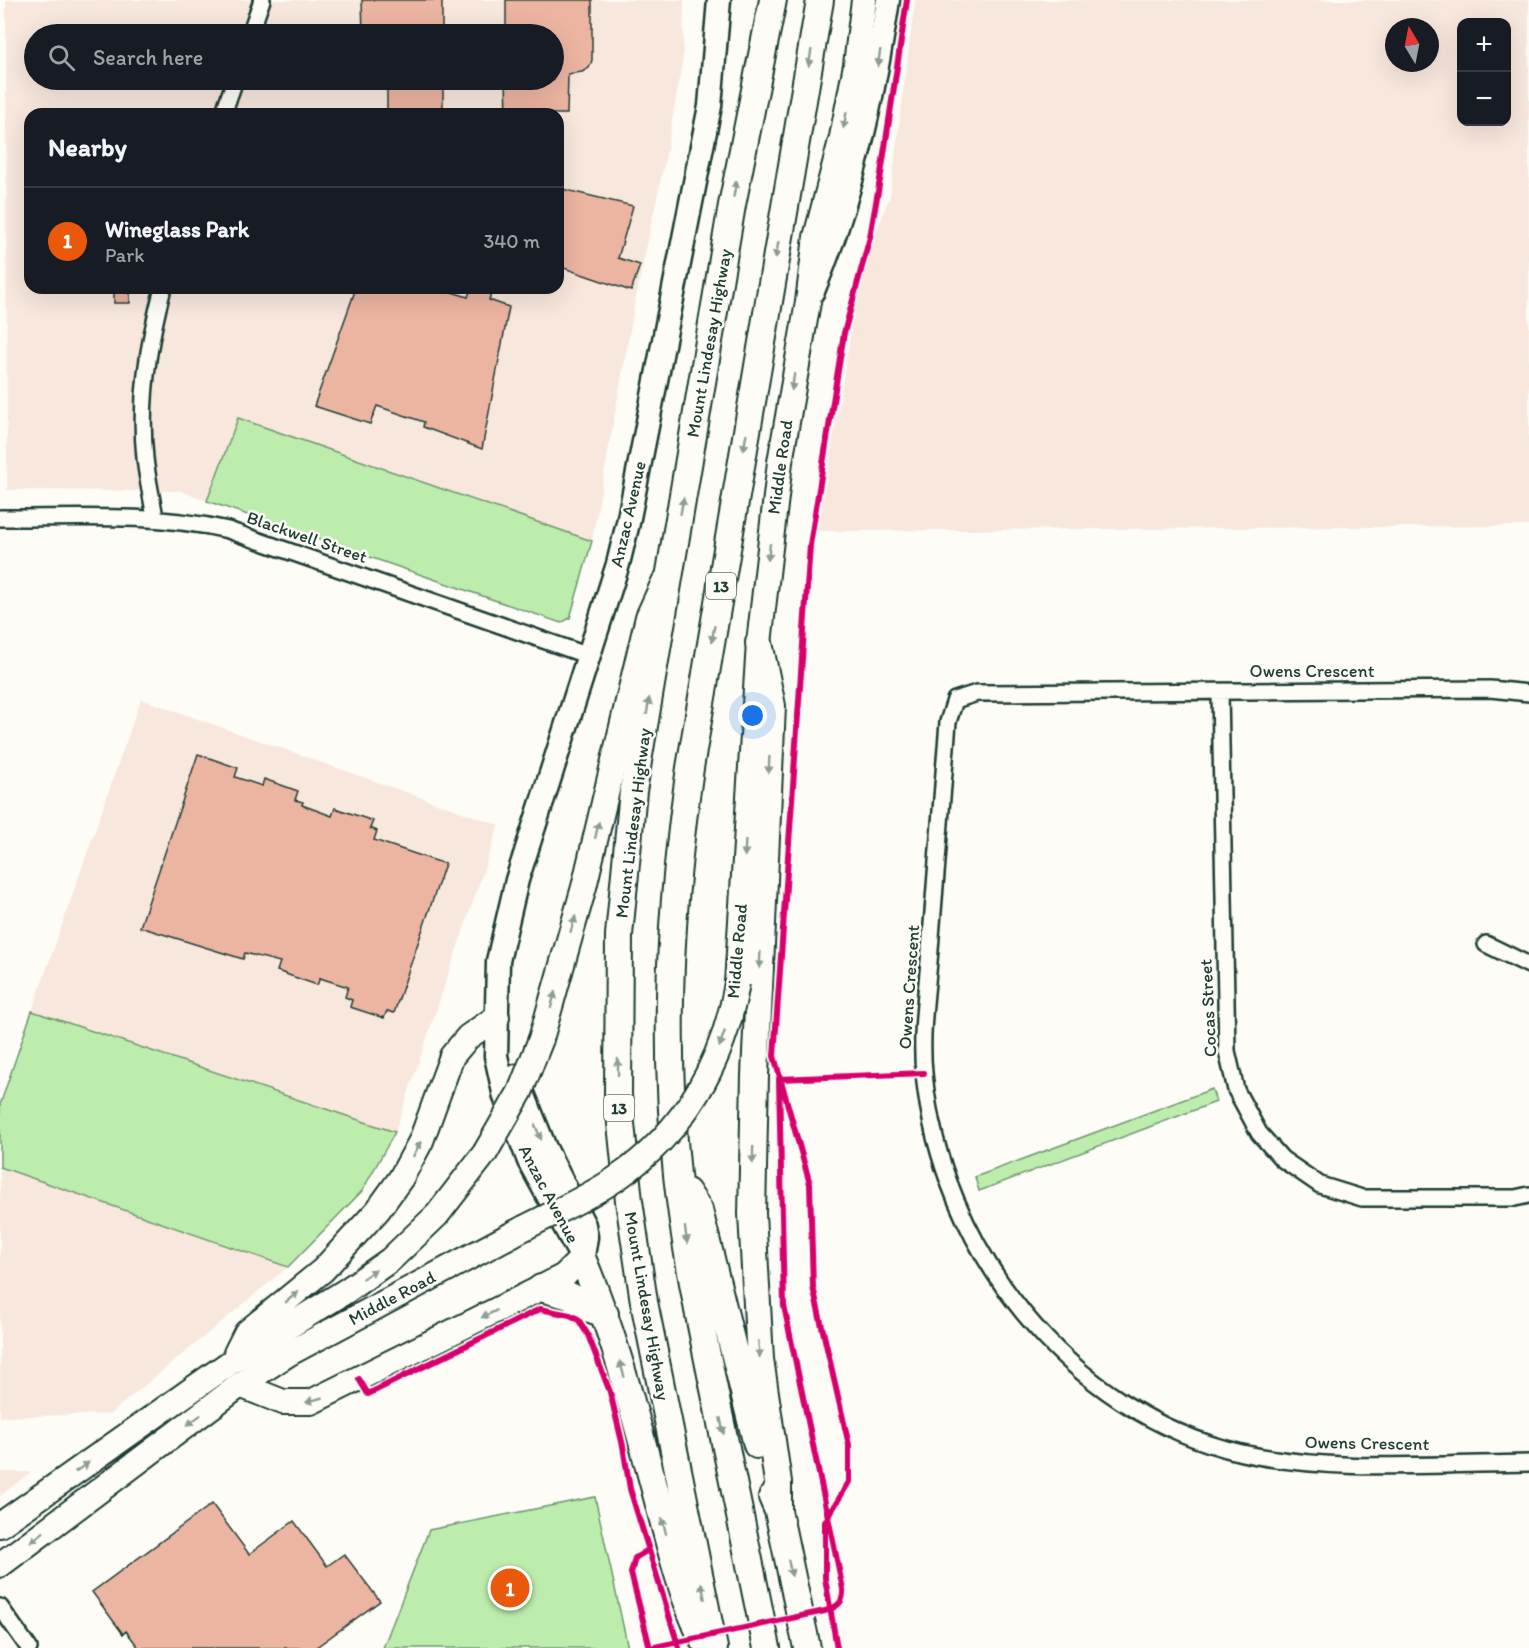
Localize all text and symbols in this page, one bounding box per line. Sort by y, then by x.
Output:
north arrow [1385,18,1439,72]
map controls [1457,18,1511,126]
button: + [1457,18,1511,72]
search box [24,24,564,90]
icon: search [45,41,78,74]
text: Search here [93,44,203,71]
one-way arrow [806,48,815,67]
one-way arrow [874,48,883,67]
button: − [1457,72,1511,126]
one-way arrow [840,111,849,130]
text: Nearby [48,131,127,163]
one-way arrow [731,179,740,198]
text: Wineglass Park [105,216,249,243]
text: 1 [63,229,72,253]
text: 340 m [483,229,540,253]
one-way arrow [772,240,781,259]
text: Park [105,243,144,267]
street label: Mount Lindesay Highway [682,246,737,439]
one-way arrow [788,373,797,392]
street label: Middle Road [762,418,798,516]
one-way arrow [740,433,749,452]
street label: Anzac Avenue [605,459,651,569]
one-way arrow [677,496,686,515]
street label: Blackwell Street [244,506,370,568]
one-way arrow [764,542,773,561]
road number: 13 [706,573,736,599]
one-way arrow [708,625,717,644]
street label: Owens Crescent [1250,660,1375,682]
one-way arrow [644,697,653,716]
your location [738,701,767,730]
street label: Mount Lindesay Highway [610,726,656,919]
one-way arrow [765,755,774,774]
one-way arrow [593,821,603,839]
one-way arrow [740,839,749,858]
street label: Middle Road [722,902,752,999]
one-way arrow [569,915,578,933]
street label: Owens Crescent [894,924,924,1050]
one-way arrow [755,950,764,969]
street label: Cocas Street [1194,958,1222,1058]
one-way arrow [548,991,558,1009]
one-way arrow [717,1031,727,1049]
one-way arrow [613,1058,623,1077]
road number: 13 [604,1095,634,1121]
one-way arrow [534,1123,543,1141]
one-way arrow [411,1140,421,1158]
street label: Anzac Avenue [514,1141,584,1247]
one-way arrow [748,1145,758,1164]
street label: Mount Lindesay Highway [620,1210,675,1403]
one-way arrow [681,1225,690,1244]
street label: Middle Road [345,1266,439,1330]
one-way arrow [361,1269,376,1281]
one-way arrow [284,1291,299,1304]
one-way arrow [480,1310,497,1319]
one-way arrow [754,1340,764,1359]
one-way arrow [617,1360,626,1378]
one-way arrow [305,1396,323,1405]
one-way arrow [186,1414,202,1426]
one-way arrow [718,1417,727,1436]
street label: Owens Crescent [1304,1431,1430,1455]
one-way arrow [74,1461,90,1473]
one-way arrow [659,1517,669,1535]
one-way arrow [30,1531,46,1543]
one-way arrow [786,1559,795,1578]
pin: 1 [490,1566,530,1610]
one-way arrow [698,1581,707,1600]

